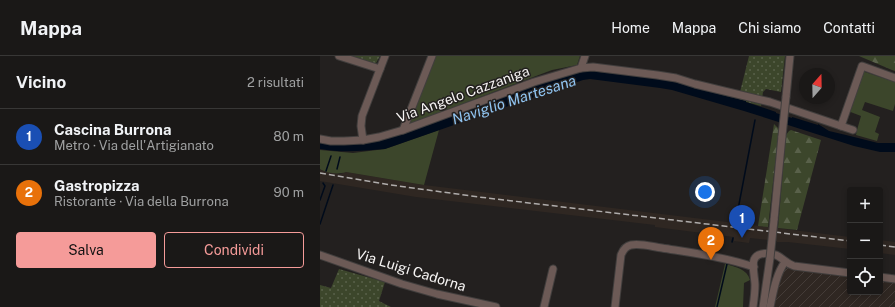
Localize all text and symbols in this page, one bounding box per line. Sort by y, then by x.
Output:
text: Mappa [20,17,82,39]
text: Home [611,20,650,36]
text: Mappa [672,20,716,36]
text: Chi siamo [738,20,801,36]
text: Contatti [823,20,875,36]
street label: Via Angelo Cazzaniga [394,63,532,125]
north arrow [799,68,835,104]
water label: Naviglio Martesana [450,71,578,128]
text: Vicino [16,72,66,92]
text: 2 risultati [247,75,304,90]
text: Cascina Burrona [54,121,171,138]
text: 1 [26,129,32,144]
text: 80 m [273,129,304,144]
text: Metro · Via dell'Artigianato [54,138,214,153]
text: Gastropizza [54,177,140,194]
your location [695,182,715,202]
text: 2 [25,185,33,200]
text: 90 m [274,185,304,200]
map controls [847,187,883,295]
button: + [847,187,883,223]
text: Ristorante · Via della Burrona [54,194,229,209]
pin: 1 [729,205,755,238]
button: − [847,223,883,259]
pin: 2 [698,227,724,260]
button: Salva [16,232,156,268]
button: Condividi [164,232,304,268]
street label: Via Luigi Cadorna [354,246,468,294]
button: locate [847,259,883,295]

